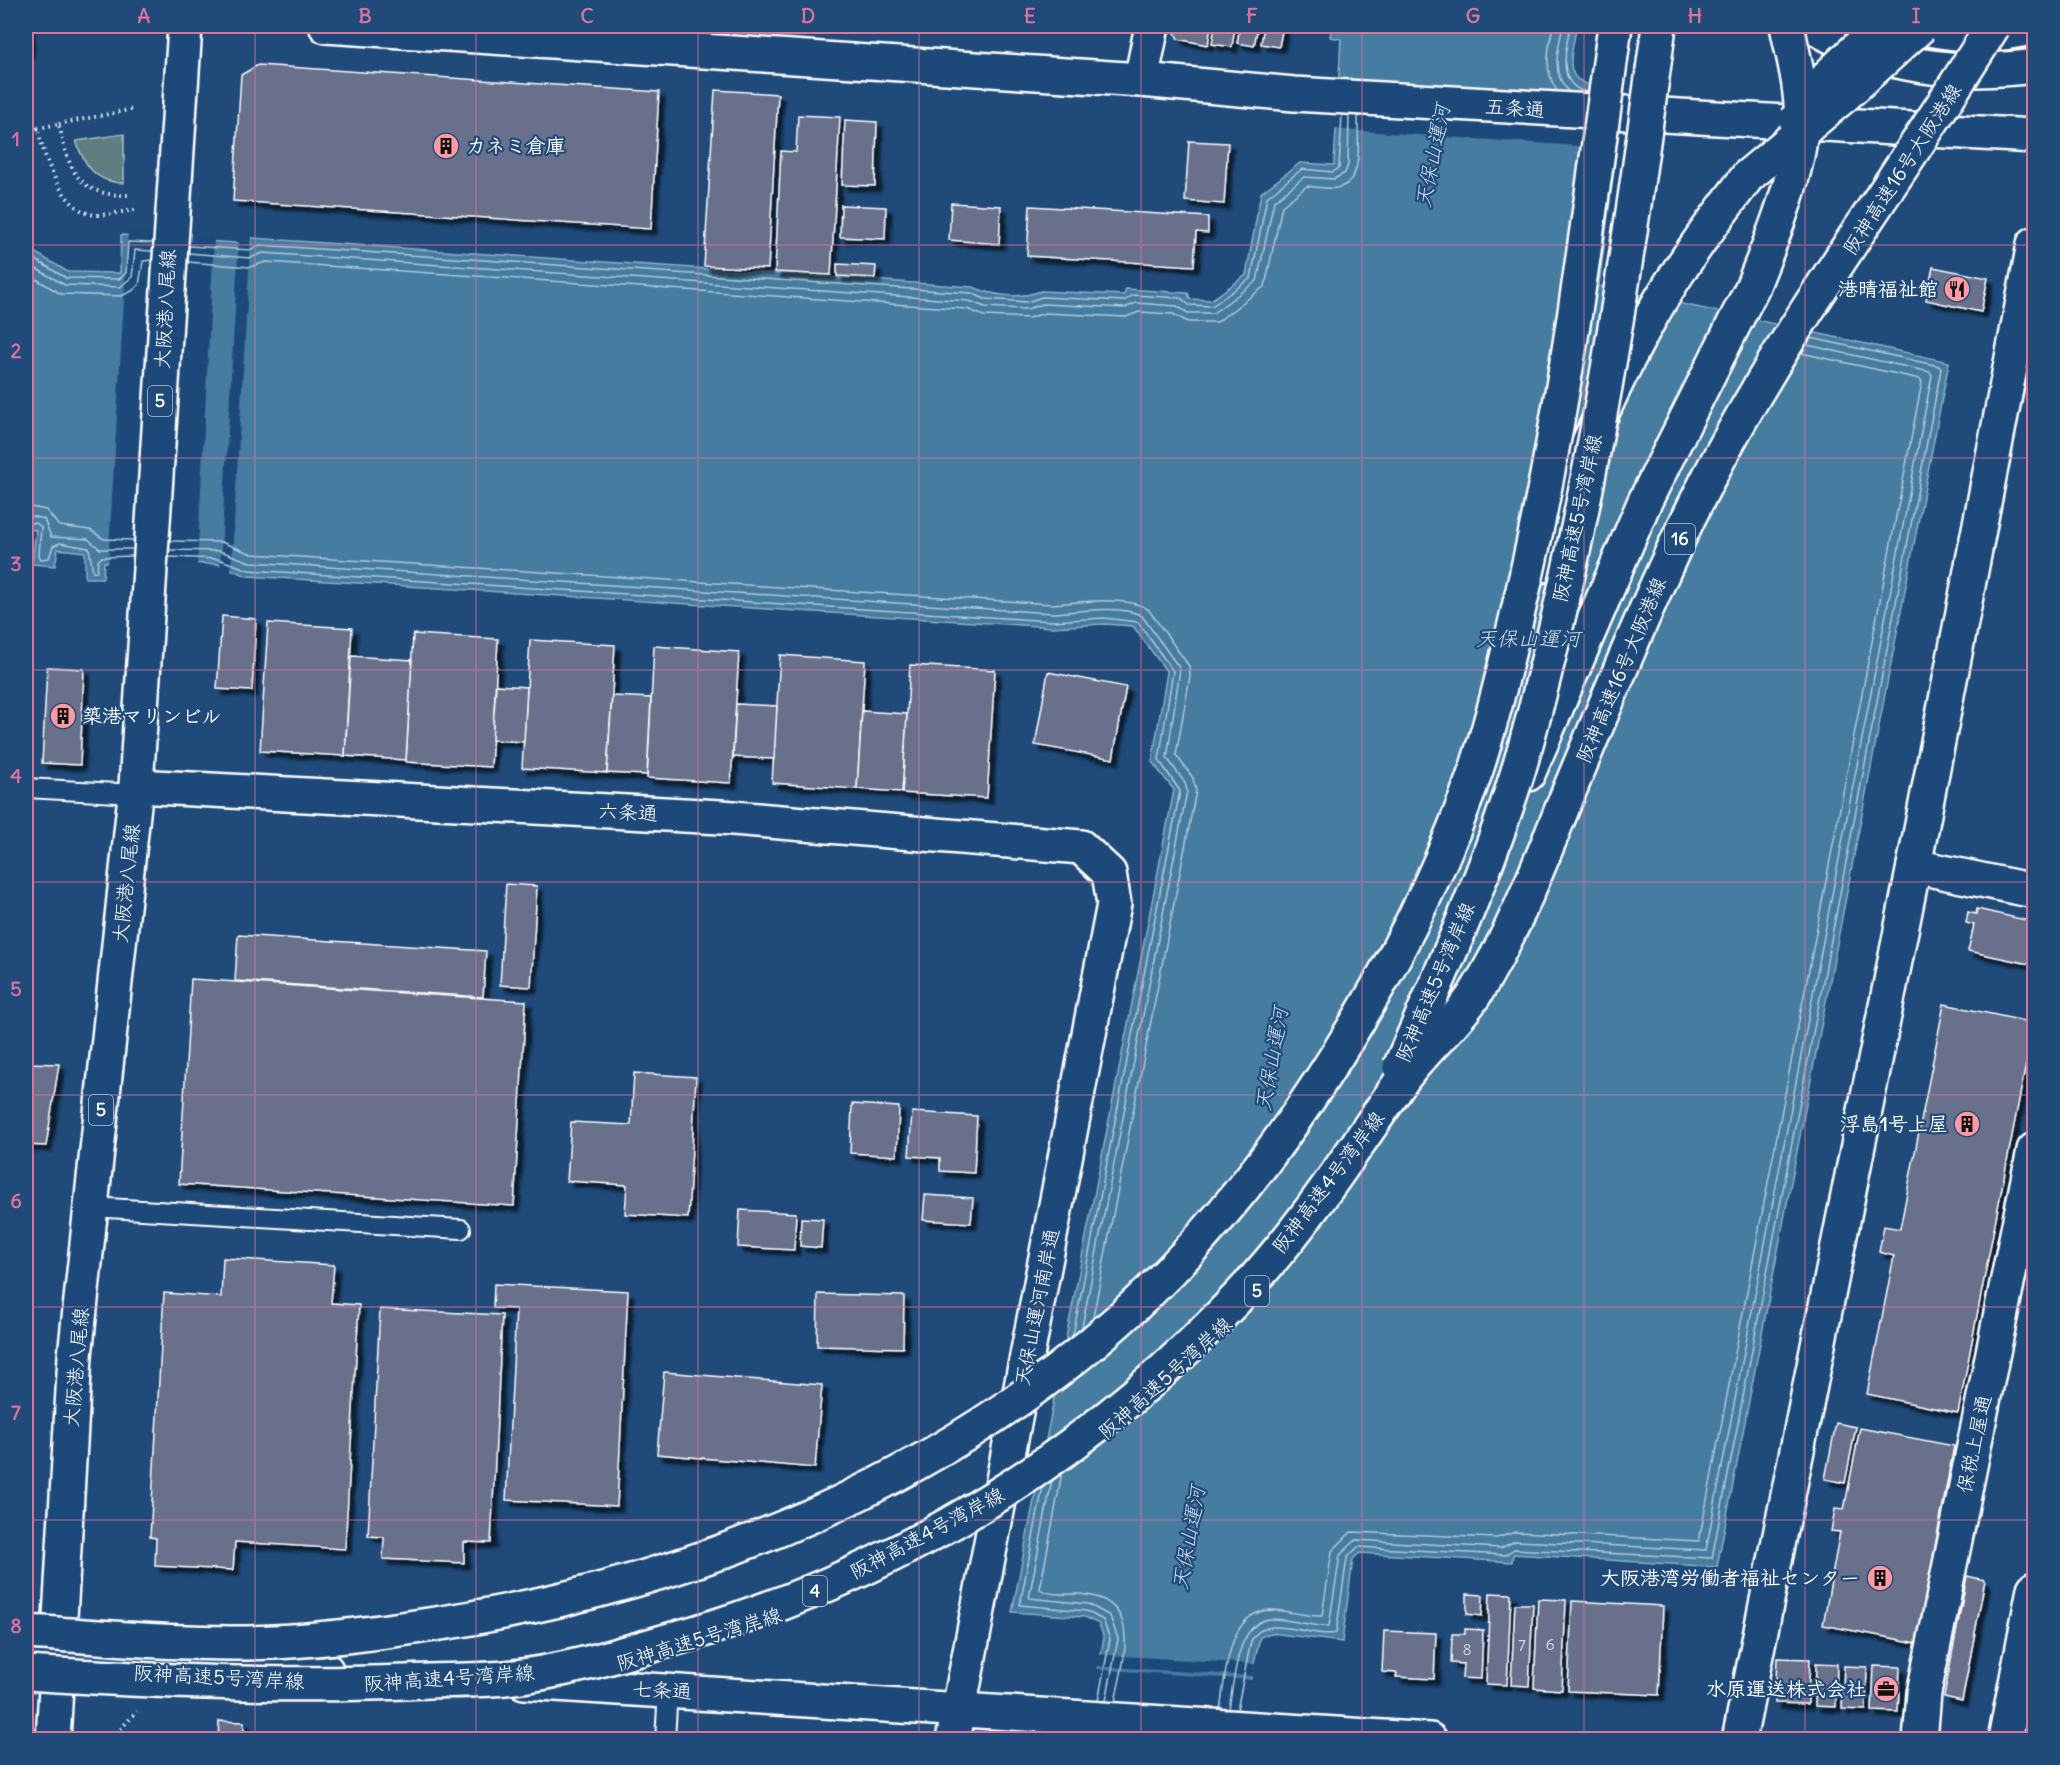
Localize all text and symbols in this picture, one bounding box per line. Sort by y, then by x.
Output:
text: A [138,3,151,28]
text: B [358,3,372,28]
text: C [580,3,594,28]
text: D [801,3,815,28]
text: E [1024,3,1036,28]
text: F [1246,3,1258,28]
text: G [1466,3,1480,28]
text: H [1688,3,1702,28]
text: I [1912,3,1921,28]
street label: 阪神高速16号大阪港線 [1837,78,1966,259]
street label: 五条通 [1484,93,1546,122]
water label: 天保山運河 [1409,99,1456,210]
text: 1 [12,126,20,151]
building icon: カネミ倉庫 [431,131,461,161]
place label: カネミ倉庫 [466,133,566,158]
street label: 大阪港八尾線 [149,248,180,370]
restaurant icon: 港晴福祉館 [1942,274,1972,304]
place label: 港晴福祉館 [1838,276,1938,301]
text: 2 [11,338,22,363]
road number: 5 [148,386,172,416]
street label: 阪神高速5号湾岸線 [1546,431,1607,604]
road number: 16 [1665,524,1695,554]
text: 3 [10,551,22,576]
street label: 阪神高速16号大阪港線 [1570,573,1671,767]
water label: 天保山運河 [1476,625,1583,652]
building icon: 築港マリンビル [48,701,78,731]
place label: 築港マリンビル [82,703,222,728]
text: 4 [10,763,22,788]
street label: 六条通 [597,797,659,826]
street label: 大阪港八尾線 [107,822,144,944]
street label: 阪神高速5号湾岸線 [1390,898,1480,1066]
text: 5 [10,976,22,1001]
water label: 天保山運河 [1249,1002,1294,1113]
road number: 5 [89,1095,113,1125]
street label: 阪神高速4号湾岸線 [1266,1106,1389,1258]
building icon: 浮島1号上屋 [1952,1109,1982,1139]
place label: 浮島1号上屋 [1840,1111,1948,1136]
text: 6 [10,1188,22,1213]
street label: 天保山運河南岸通 [1009,1226,1064,1388]
road number: 5 [1245,1276,1269,1306]
street label: 大阪港八尾線 [58,1306,93,1428]
street label: 阪神高速5号湾岸線 [1093,1311,1237,1444]
street label: 保税上屋通 [1951,1392,1996,1495]
text: 7 [11,1400,21,1425]
street label: 阪神高速4号湾岸線 [845,1481,1008,1584]
water label: 天保山運河 [1166,1481,1211,1592]
building icon: 大阪港湾労働者福祉センター [1865,1563,1895,1593]
place label: 大阪港湾労働者福祉センター [1600,1565,1860,1590]
road number: 4 [803,1576,827,1606]
street label: 阪神高速5号湾岸線 [613,1601,785,1676]
text: 8 [10,1613,22,1638]
house number: 6 [1545,1634,1555,1654]
house number: 7 [1518,1635,1526,1655]
house number: 8 [1462,1639,1472,1659]
street label: 阪神高速4号湾岸線 [363,1659,535,1696]
street label: 阪神高速5号湾岸線 [133,1660,305,1693]
office icon: 水原運送株式会社 [1871,1674,1901,1704]
street label: 七条通 [631,1675,693,1704]
place label: 水原運送株式会社 [1706,1676,1866,1701]

